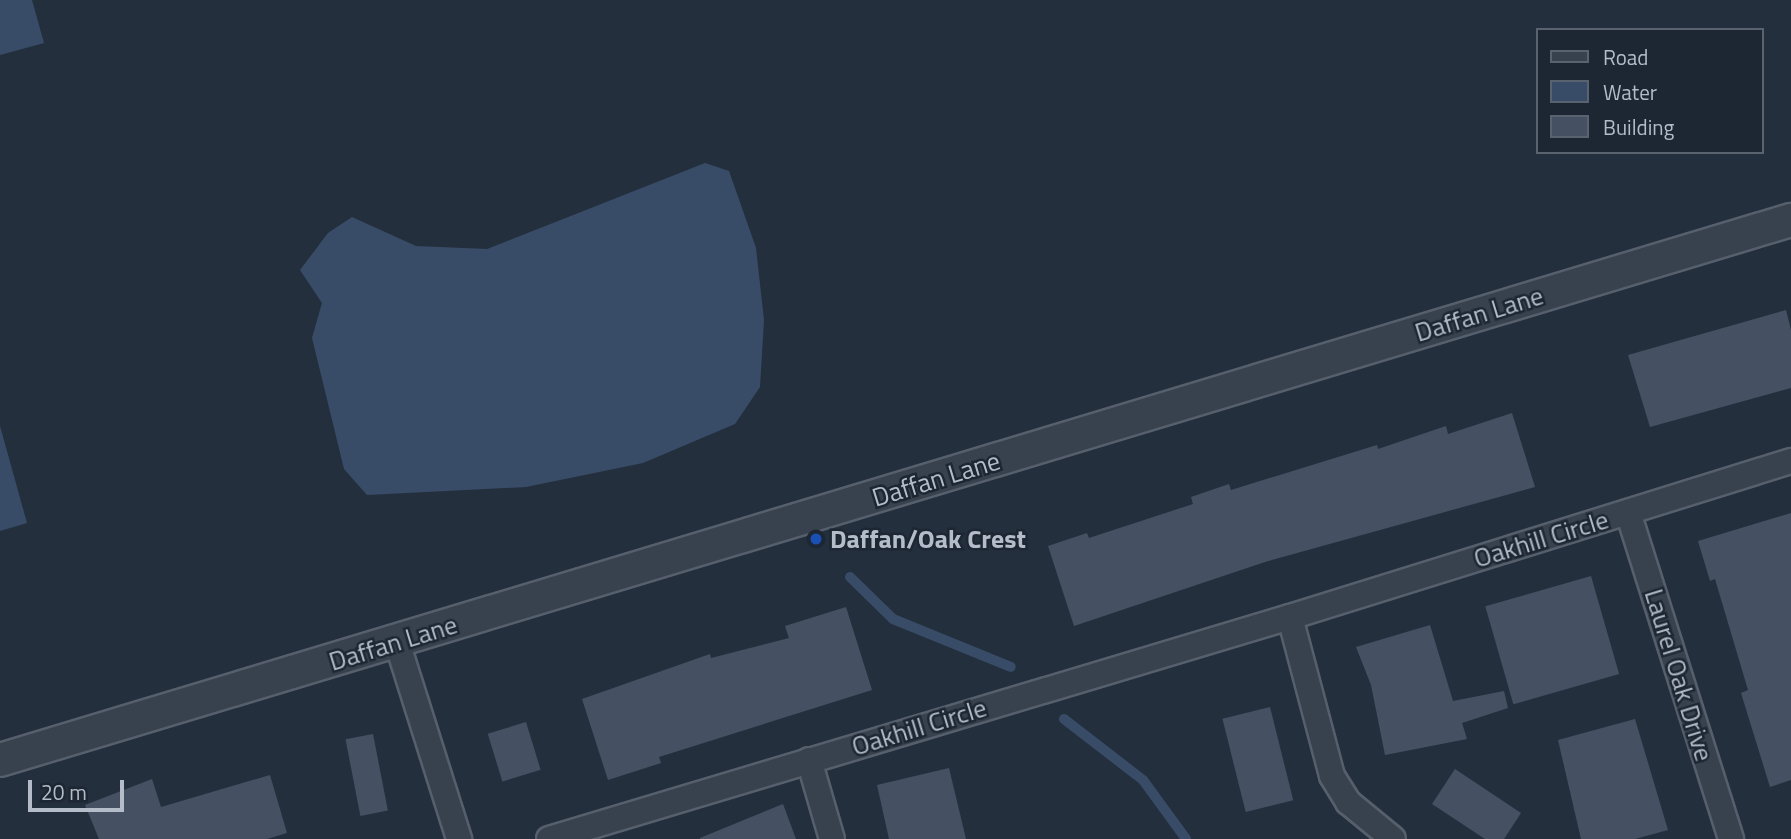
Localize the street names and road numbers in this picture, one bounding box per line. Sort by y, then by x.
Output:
street label: Daffan Lane [1411,280,1547,348]
street label: Daffan Lane [868,445,1004,513]
street label: Oakhill Circle [1470,504,1612,574]
street label: Laurel Oak Drive [1638,585,1720,765]
street label: Daffan Lane [325,609,461,677]
street label: Oakhill Circle [848,692,990,762]

